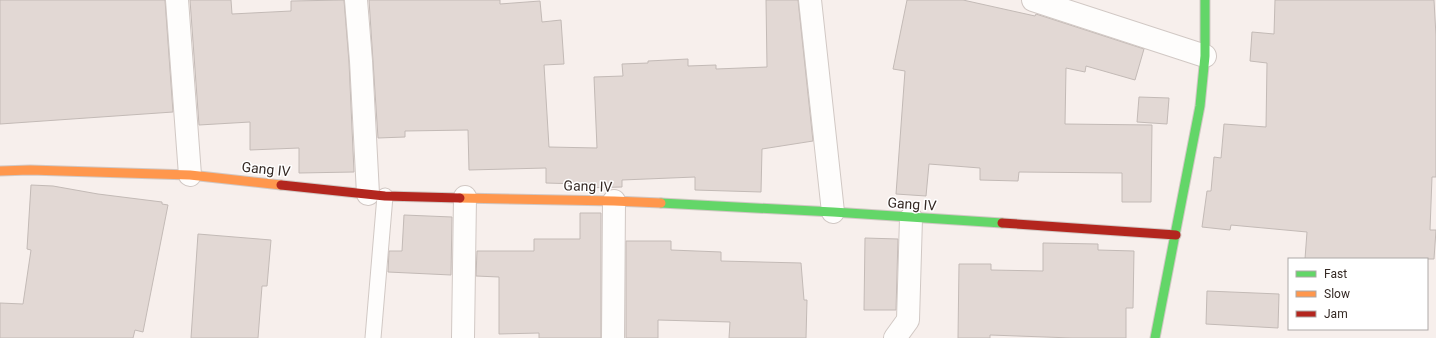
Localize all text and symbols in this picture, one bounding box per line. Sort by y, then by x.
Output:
street label: Gang IV [241,158,291,180]
street label: Gang IV [563,177,613,195]
street label: Gang IV [887,194,937,214]
legend [1288,258,1428,330]
text: Fast [1324,267,1347,281]
text: Slow [1324,287,1350,301]
text: Jam [1324,307,1348,321]

